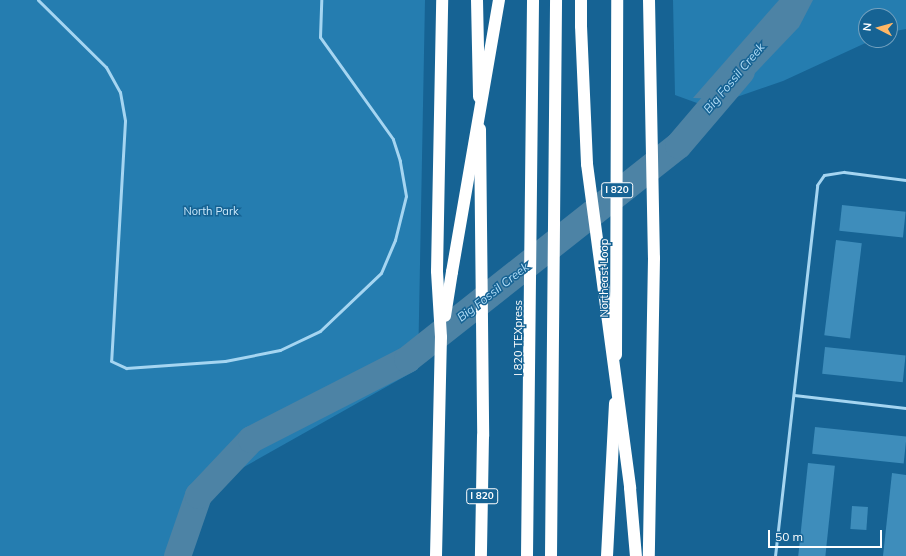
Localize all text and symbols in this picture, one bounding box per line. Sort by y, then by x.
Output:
north arrow [858,8,898,48]
text: N [860,22,874,32]
water label: Big Fossil Creek [700,40,768,116]
road number: I 820 [601,182,633,198]
park label: North Park [183,204,239,218]
street label: Northeast Loop [597,239,611,317]
water label: Big Fossil Creek [454,259,532,325]
street label: I 820 TEXpress [511,300,525,376]
road number: I 820 [466,488,498,504]
scale bar [770,522,884,548]
text: 50 m [775,529,803,544]

